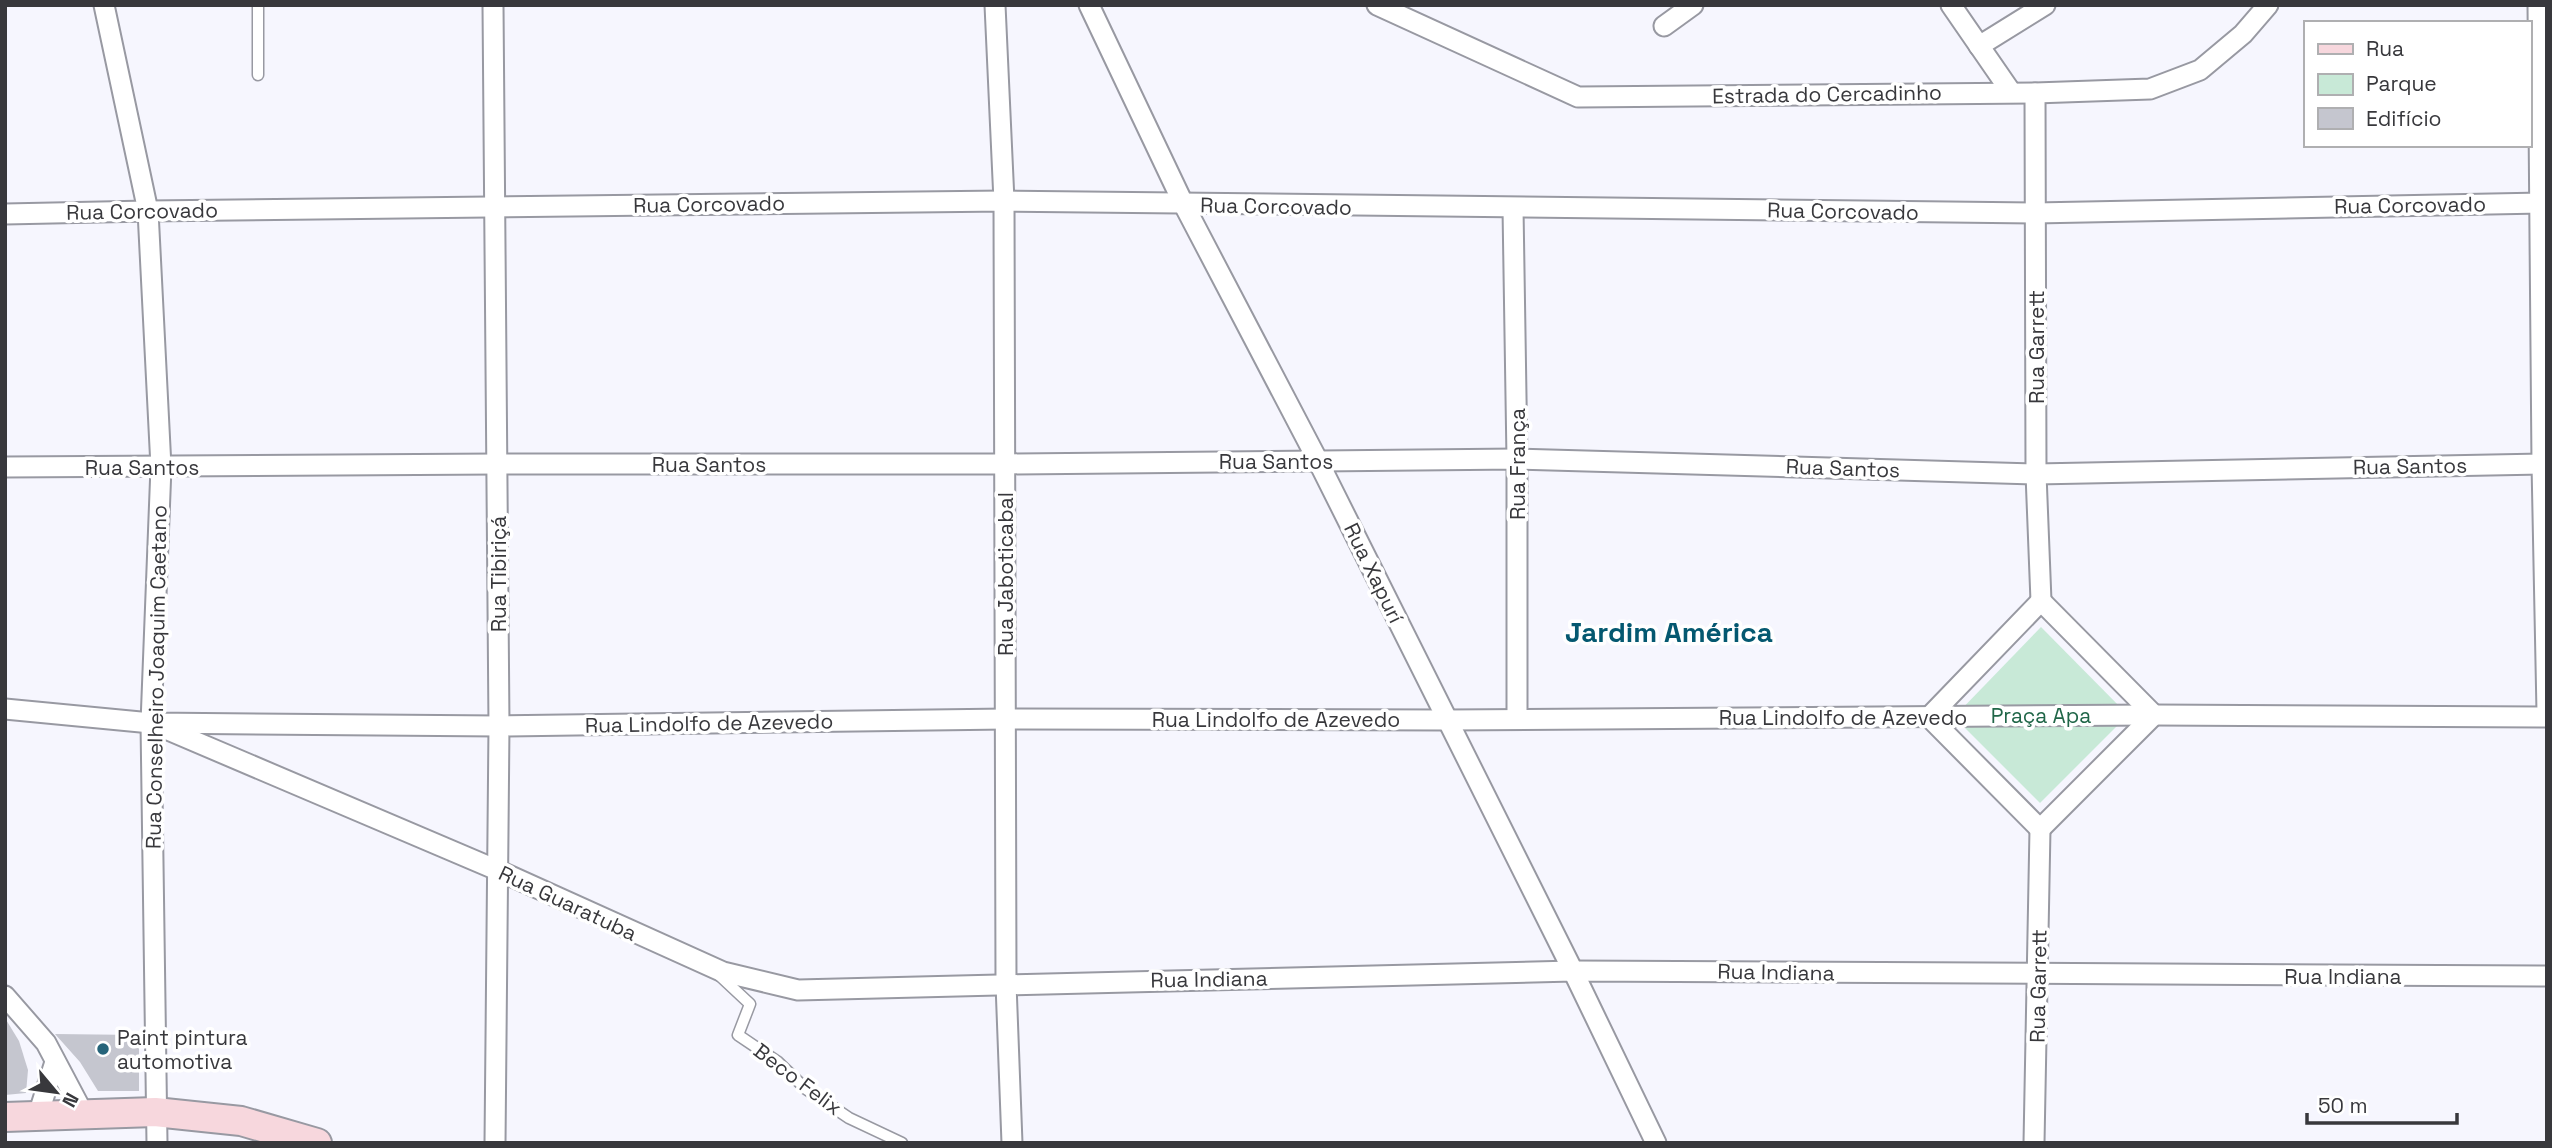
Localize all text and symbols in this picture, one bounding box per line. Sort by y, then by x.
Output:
legend [2304,21,2531,147]
text: Rua [2366,35,2404,62]
text: Parque [2366,70,2437,97]
street label: Estrada do Cercadinho [1712,78,1942,110]
text: Edifício [2366,105,2442,132]
street label: Rua Corcovado [633,189,785,219]
street label: Rua Corcovado [2334,190,2486,220]
street label: Rua Corcovado [1200,191,1352,221]
street label: Rua Corcovado [66,196,218,226]
street label: Rua Corcovado [1767,196,1919,226]
street label: Rua Garrett [2023,290,2050,404]
street label: Rua França [1504,408,1531,520]
street label: Rua Santos [1219,448,1333,475]
street label: Rua Santos [652,451,766,478]
street label: Rua Santos [2353,452,2467,480]
street label: Rua Santos [1785,453,1901,483]
street label: Rua Santos [85,454,199,481]
street label: Rua Jaboticabal [992,492,1019,656]
street label: Rua Conselheiro Joaquim Caetano [139,505,173,849]
street label: Rua Tibiriçá [485,516,512,632]
street label: Rua Xapurí [1338,518,1410,628]
district label: Jardim América [1565,614,1773,650]
park label: Praça Apa [1991,702,2091,729]
street label: Rua Lindolfo de Azevedo [1719,704,1967,731]
street label: Rua Lindolfo de Azevedo [1152,706,1400,733]
street label: Rua Lindolfo de Azevedo [585,707,833,739]
street label: Rua Guaratuba [495,859,641,947]
street label: Rua Garrett [2024,929,2052,1043]
street label: Rua Indiana [1717,957,1835,987]
street label: Rua Indiana [2284,963,2402,990]
street label: Rua Indiana [1150,964,1268,994]
place label: Paint pintura automotiva [117,1024,248,1075]
street label: Beco Felix [748,1037,848,1121]
marker: Paint pintura automotiva [95,1041,111,1057]
north arrow [21,1057,91,1127]
scale bar [2307,1082,2458,1126]
text: N [56,1088,84,1112]
text: 50 m [2318,1092,2368,1119]

